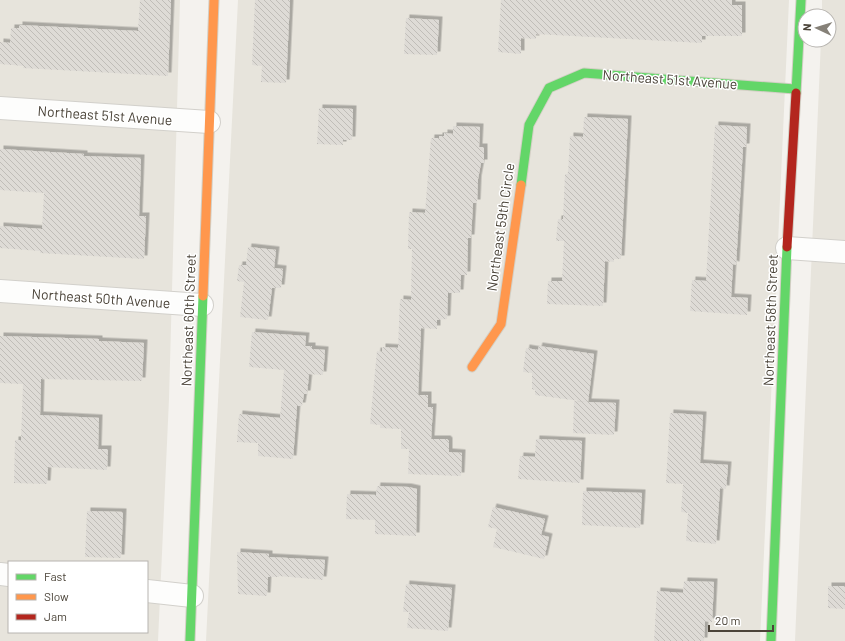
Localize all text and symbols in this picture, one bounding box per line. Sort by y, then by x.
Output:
north arrow [797,8,837,48]
text: N [800,23,813,31]
street label: Northeast 51st Avenue [602,66,738,92]
street label: Northeast 51st Avenue [37,102,173,128]
street label: Northeast 59th Circle [483,162,517,292]
street label: Northeast 60th Street [177,253,199,387]
street label: Northeast 58th Street [759,254,781,386]
street label: Northeast 50th Avenue [31,285,171,311]
legend [8,561,148,633]
text: Fast [44,569,67,583]
text: Slow [44,589,69,603]
scale bar [709,607,773,633]
text: Jam [44,609,67,623]
text: 20 m [715,613,741,627]

